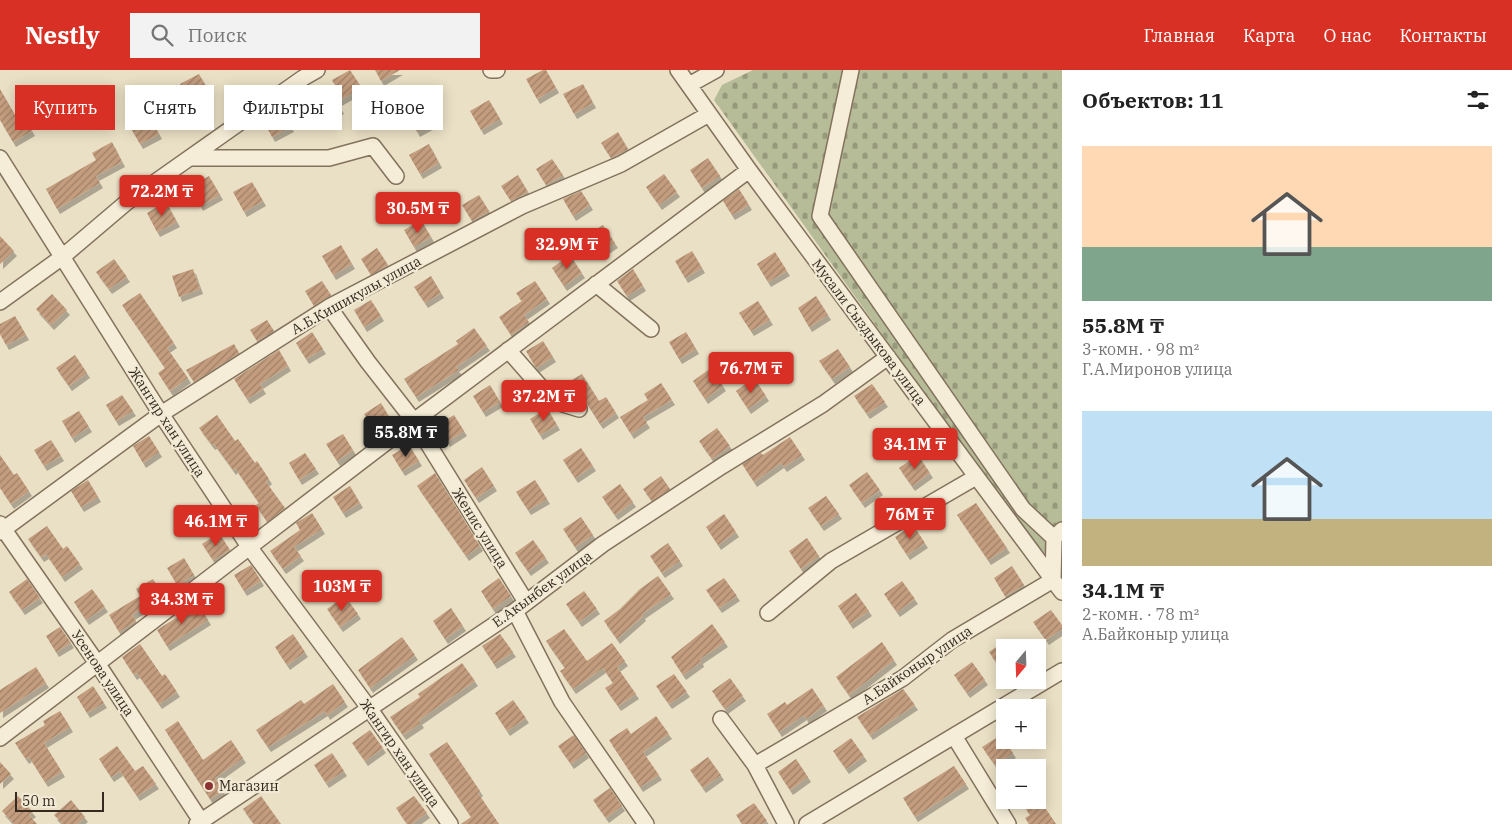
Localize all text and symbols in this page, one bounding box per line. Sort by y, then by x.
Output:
search box [130,13,480,58]
text: Nestly [25,19,100,51]
icon: search [148,21,176,49]
text: Поиск [188,23,247,47]
text: Главная [1143,24,1215,47]
text: Карта [1243,24,1295,47]
text: О нас [1323,24,1371,47]
text: Контакты [1399,24,1487,47]
chip: Купить [15,85,115,130]
chip: Снять [125,85,214,130]
chip: Фильтры [224,85,342,130]
chip: Новое [352,85,443,130]
text: Объектов: 11 [1082,86,1224,114]
icon: filters [1464,86,1492,114]
pin: 72.2M ₸ [116,174,208,217]
icon: home [1242,179,1332,269]
text: 72.2M ₸ [131,181,193,201]
pin: 30.5M ₸ [372,191,464,234]
text: 30.5M ₸ [387,198,449,218]
pin: 32.9M ₸ [521,228,613,270]
text: 32.9M ₸ [536,234,598,254]
street label: А.Б.Кишикулы улица [288,252,424,338]
street label: Мусали Сыздыкова улица [808,255,930,409]
text: 55.8M ₸ [1082,311,1165,339]
text: 3-комн. · 98 m² [1082,339,1199,359]
pin: 76.7M ₸ [705,352,797,394]
text: 76.7M ₸ [720,358,782,378]
text: Г.А.Миронов улица [1082,359,1233,379]
street label: Жангир хан улица [125,364,210,481]
pin: 37.2M ₸ [498,380,590,422]
text: 37.2M ₸ [513,386,575,406]
pin: 55.8M ₸ [360,416,452,458]
text: 55.8M ₸ [375,422,437,442]
pin: 34.1M ₸ [869,428,961,470]
text: 34.1M ₸ [884,434,946,454]
icon: home [1242,444,1332,534]
street label: Женис улица [448,485,512,572]
pin: 76M ₸ [875,498,945,540]
pin: 46.1M ₸ [170,504,262,547]
text: 76M ₸ [886,504,934,524]
text: 46.1M ₸ [185,511,247,531]
street label: Е.Акынбек улица [488,546,596,631]
pin: 103M ₸ [301,570,383,612]
text: 103M ₸ [313,576,371,596]
text: 34.1M ₸ [1082,576,1165,604]
pin: 34.3M ₸ [136,582,228,625]
text: 34.3M ₸ [151,589,213,609]
text: 2-комн. · 78 m² [1082,604,1199,624]
street label: А.Байконыр улица [859,621,976,708]
text: А.Байконыр улица [1082,624,1229,644]
street label: Усенова улица [68,627,139,720]
north arrow [996,639,1046,689]
map controls [996,639,1046,809]
street label: Жангир хан улица [356,695,444,811]
button: + [996,699,1046,749]
button: − [996,759,1046,809]
place label: Магазин [219,777,279,795]
marker: Магазин [203,780,215,792]
scale bar [15,789,104,812]
text: 50 m [22,792,55,810]

